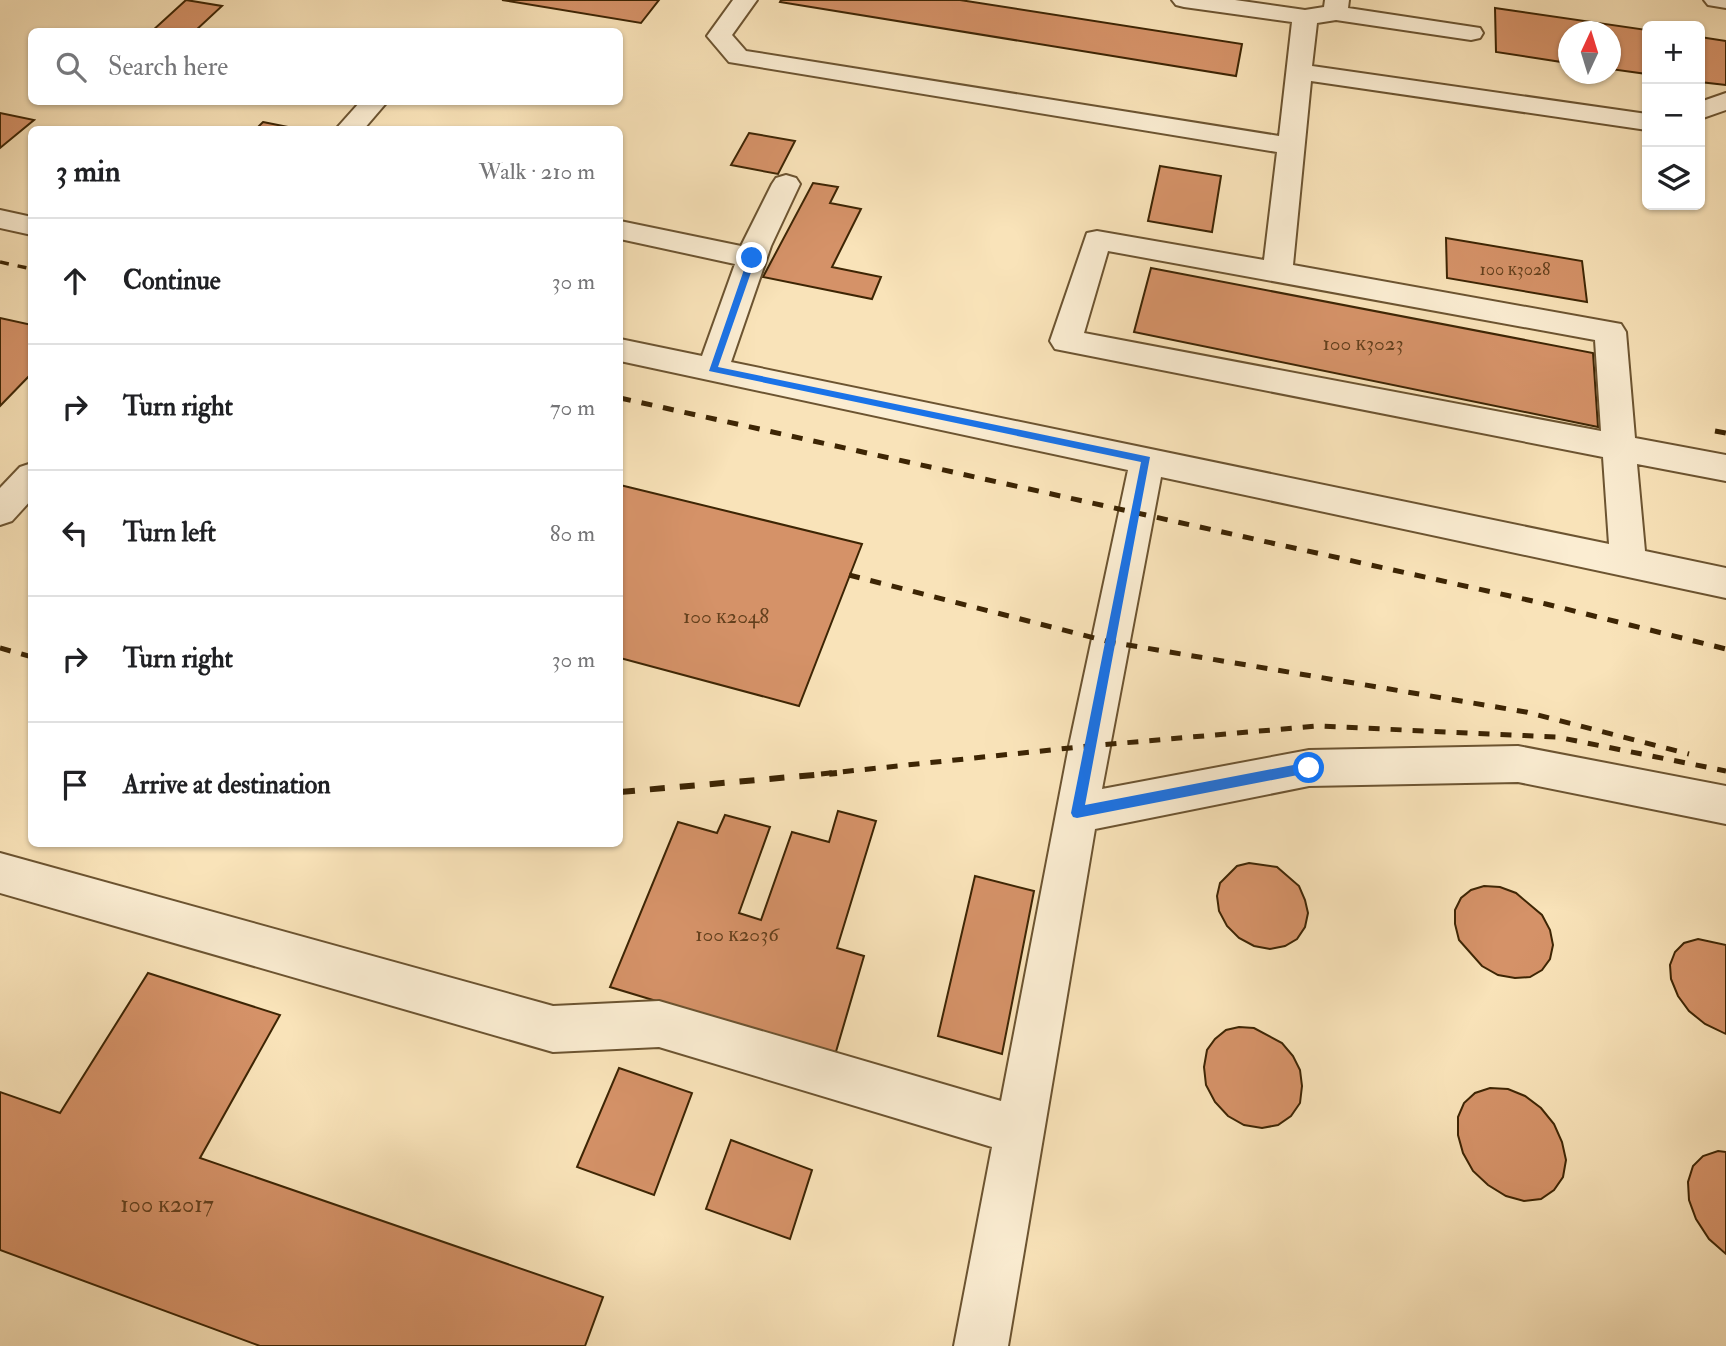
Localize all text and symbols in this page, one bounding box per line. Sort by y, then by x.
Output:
north arrow [1558,21,1621,84]
map controls [1642,21,1705,210]
button: + [1642,21,1705,84]
search box [28,28,623,105]
icon: search [52,48,90,86]
text: Search here [108,51,228,83]
button: − [1642,84,1705,147]
button: layers [1642,147,1705,210]
text: 3 min [56,153,121,190]
text: Walk · 210 m [479,157,595,186]
route end [736,242,767,273]
house number: 100 к3028 [1479,258,1551,281]
icon: ahead [56,262,94,300]
text: Continue [123,265,221,297]
text: 30 m [552,267,595,296]
house number: 100 к3023 [1322,330,1404,357]
icon: right [56,388,94,426]
text: Turn right [123,391,233,423]
text: 70 m [550,393,595,422]
icon: left [56,514,94,552]
text: Turn left [123,517,216,549]
text: 80 m [550,519,595,548]
house number: 100 к2048 [683,603,769,630]
icon: right [56,640,94,678]
text: Turn right [123,643,233,675]
text: 30 m [552,645,595,674]
route start [1293,752,1324,783]
icon: arrive [56,766,94,804]
text: Arrive at destination [123,769,331,801]
house number: 100 к2036 [695,921,780,948]
house number: 100 к2017 [120,1189,214,1220]

